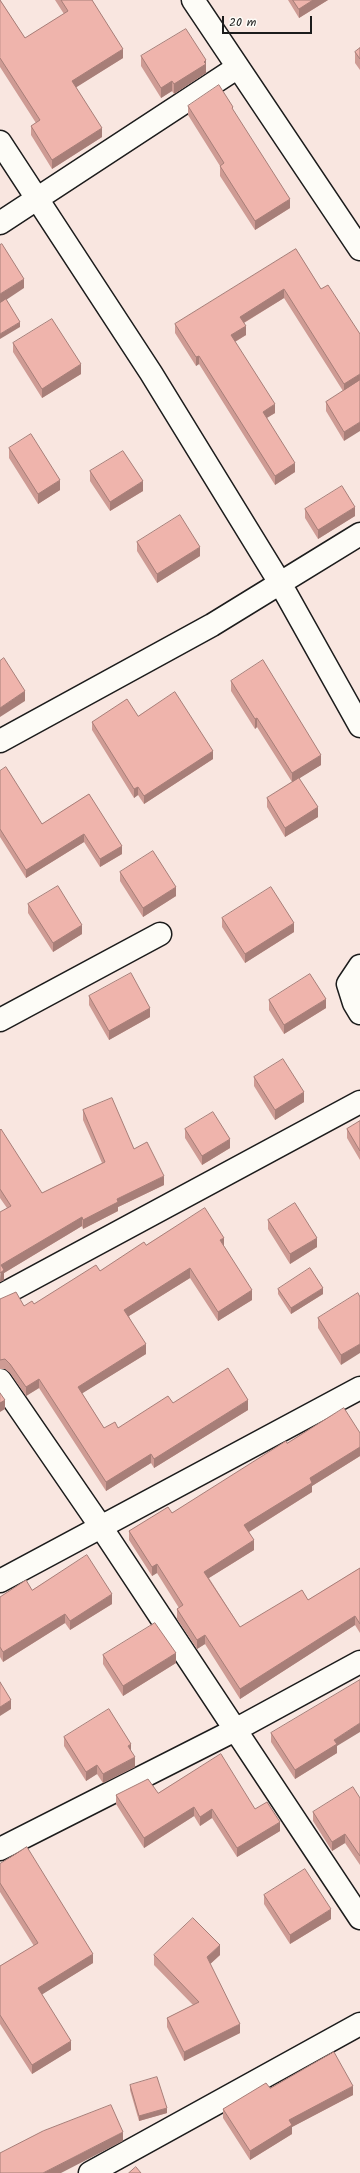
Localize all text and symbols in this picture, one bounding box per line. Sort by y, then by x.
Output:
scale bar [224,8,314,34]
text: 20 m [229,13,256,32]

